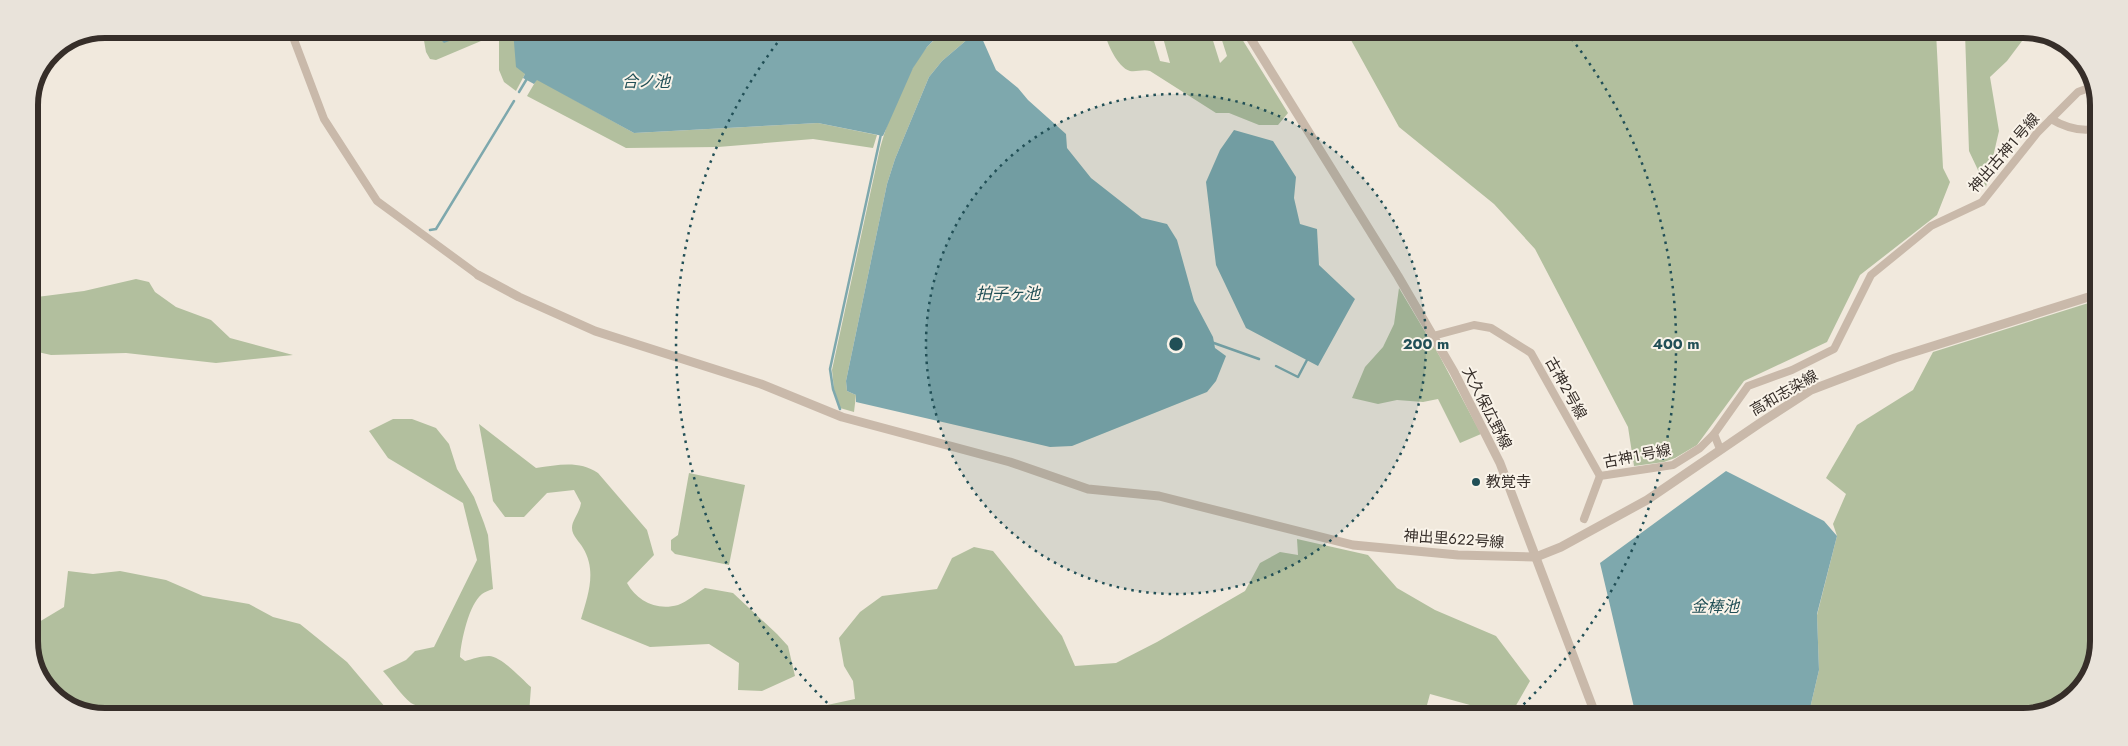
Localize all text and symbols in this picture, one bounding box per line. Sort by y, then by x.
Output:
water label: 合ノ池 [622,70,672,93]
street label: 神出古神１号線 [1963,109,2045,197]
water label: 拍子ヶ池 [976,282,1042,305]
text: 200 m [1403,333,1449,355]
text: 400 m [1652,333,1700,355]
centre of rings [1167,335,1185,353]
street label: 古神２号線 [1540,353,1592,423]
street label: 大久保広野線 [1457,363,1517,453]
street label: 高和志染線 [1746,365,1822,421]
street label: 古神１号線 [1601,439,1673,473]
place label: 教覚寺 [1486,471,1531,493]
marker: 教覚寺 [1470,476,1482,488]
street label: 神出里６２２号線 [1403,525,1505,553]
water label: 金棒池 [1691,595,1741,618]

